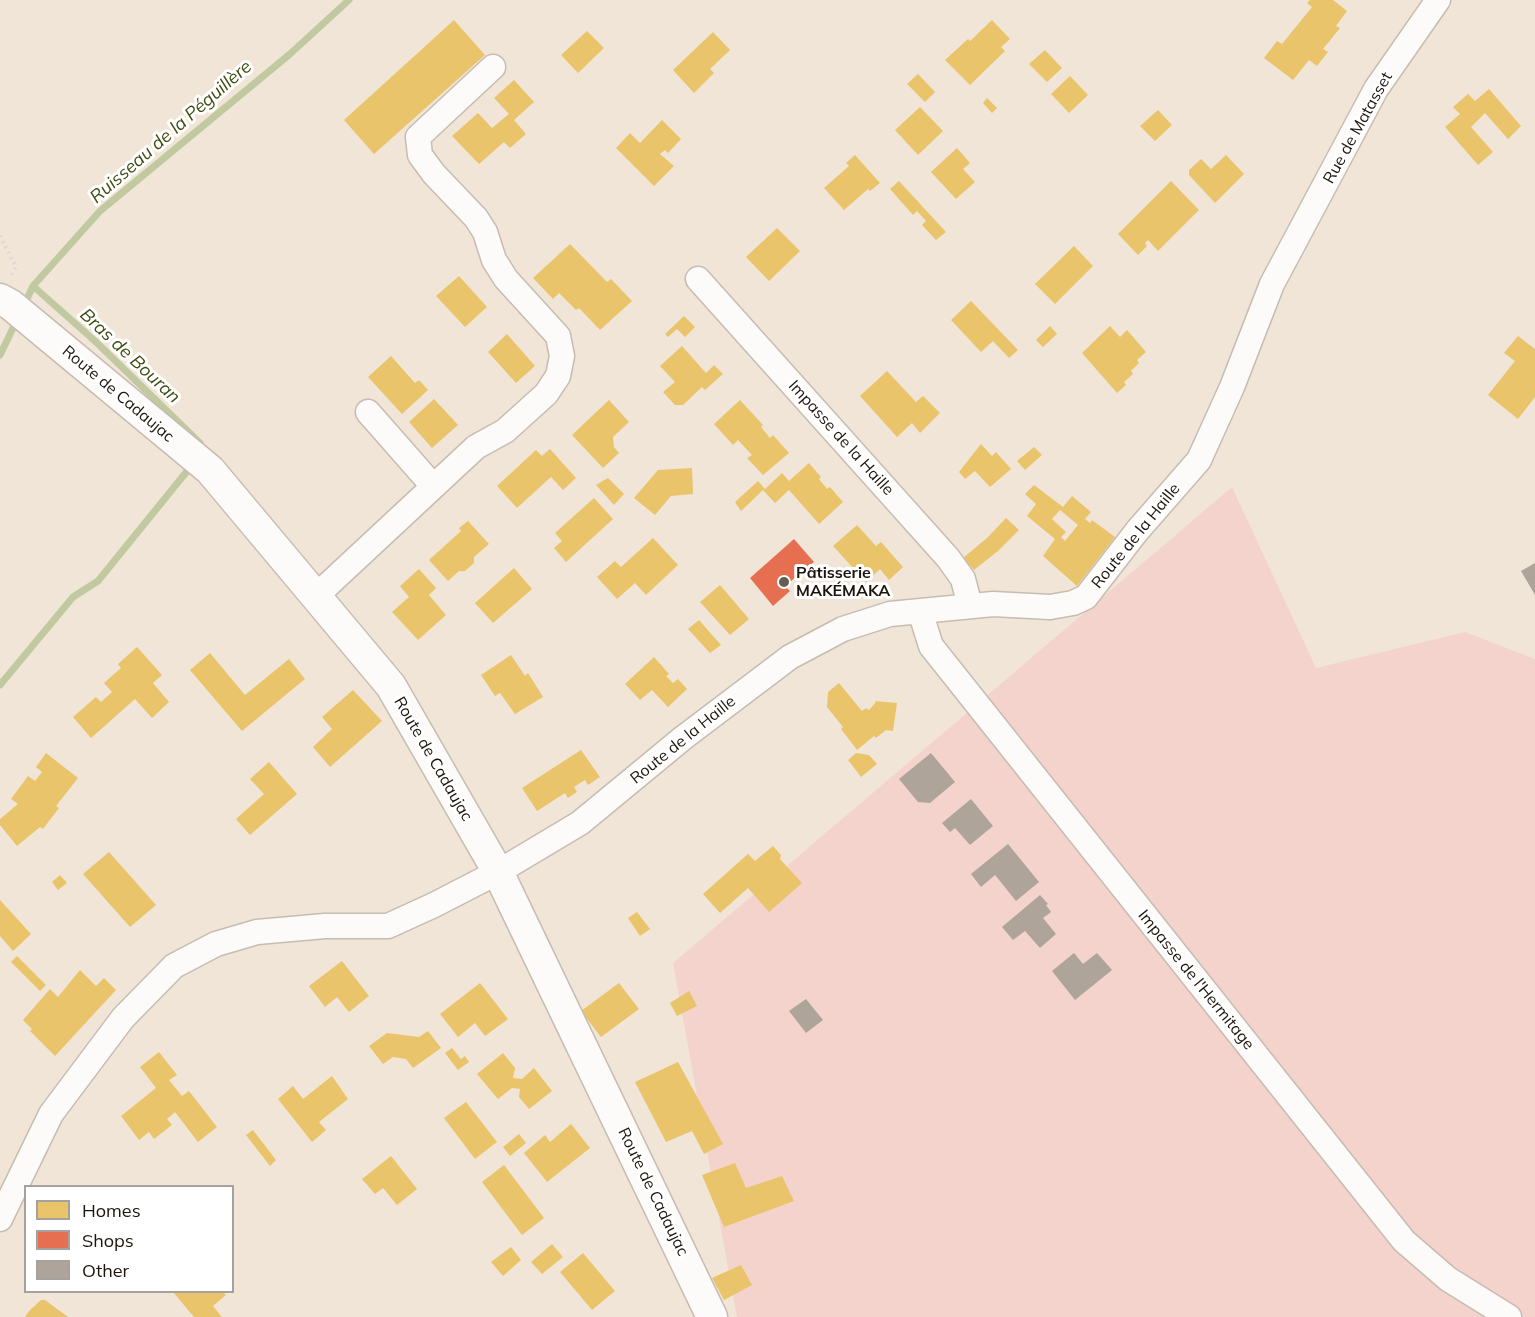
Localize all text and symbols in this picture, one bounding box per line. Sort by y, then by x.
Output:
water label: Ruisseau de la Péguillère [86,56,256,208]
street label: Rue de Matasset [1319,69,1397,187]
water label: Bras de Bouran [75,304,185,408]
street label: Route de Cadaujac [58,342,178,446]
street label: Impasse de la Haille [784,377,898,499]
street label: Route de la Haille [1088,480,1184,592]
place label: Pâtisserie MAKÉMAKA [796,563,890,601]
marker: Pâtisserie MAKÉMAKA [777,575,791,589]
street label: Route de la Haille [627,692,739,788]
street label: Route de Cadaujac [390,694,476,824]
street label: Impasse de l'Hermitage [1134,906,1258,1054]
street label: Route de Cadaujac [614,1125,692,1259]
legend [24,1185,234,1293]
text: Homes [82,1199,141,1222]
text: Shops [82,1229,134,1252]
text: Other [82,1259,129,1282]

